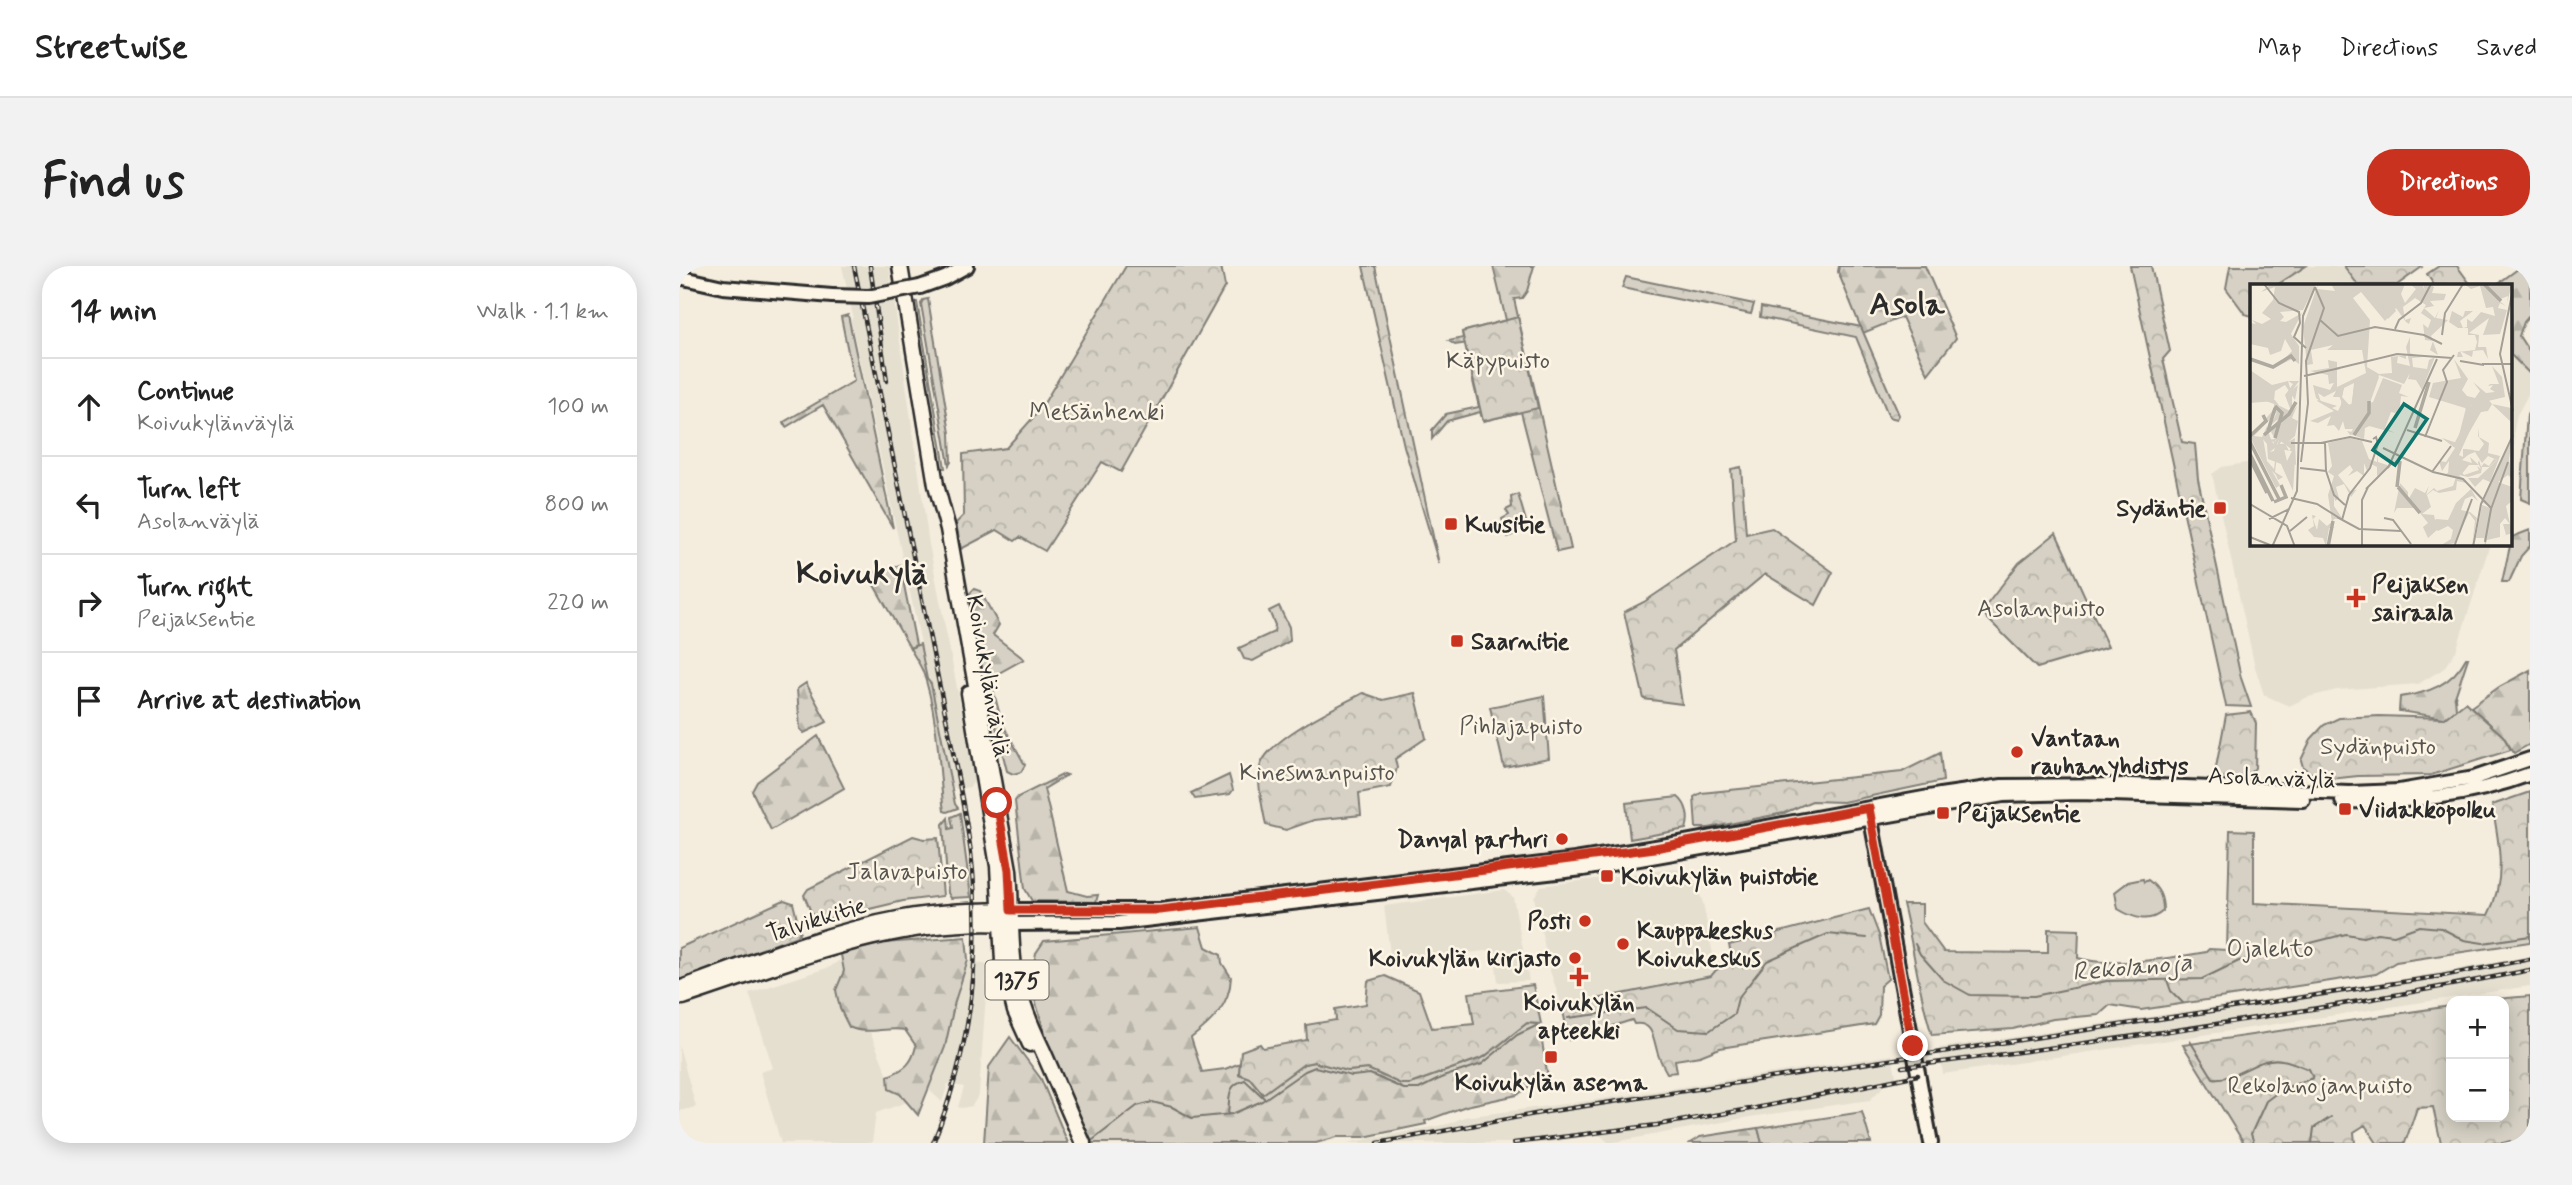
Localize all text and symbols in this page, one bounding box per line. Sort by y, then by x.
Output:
text: Streetwise [35,26,188,70]
text: Map [2258,33,2302,64]
text: Directions [2340,33,2438,64]
text: Saved [2476,33,2537,64]
button: Directions [2367,149,2530,216]
text: Find us [42,150,185,215]
district label: Asola [1869,284,1945,326]
inset map [2250,284,2513,546]
text: 14 min [70,292,157,331]
text: Walk · 1.1 km [476,297,609,327]
park label: Käpypuisto [1446,346,1550,377]
text: Continue [137,375,234,409]
icon: ahead [70,388,108,426]
text: 100 m [547,392,609,422]
park label: Metsänhenki [1029,397,1165,428]
text: Koivukylänväylä [137,409,295,439]
text: Turn left [137,473,241,507]
icon: left [70,486,108,524]
text: 800 m [545,490,609,520]
place label: Sydäntie [2116,494,2206,525]
marker: Sydäntie [2212,500,2228,516]
text: Asolanväylä [137,507,260,537]
place label: Kuusitie [1465,510,1546,541]
marker: Kuusitie [1443,516,1459,532]
district label: Koivukylä [796,553,928,595]
place label: Peijaksen sairaala [2371,570,2469,629]
text: Turn right [137,571,253,605]
icon: right [70,584,108,622]
text: 220 m [547,588,609,618]
marker: Peijaksen sairaala [2346,588,2366,608]
street label: Koivukylänväylä [958,592,1017,760]
park label: Asolanpuisto [1977,594,2105,625]
text: Peijaksentie [137,605,256,635]
place label: Saarnitie [1471,627,1569,658]
marker: Saarnitie [1449,633,1465,649]
icon: arrive [70,682,108,720]
text: Arrive at destination [137,684,361,718]
park label: Pihlajapuisto [1459,712,1583,743]
place label: Vantaan rauhanyhdistys [2031,724,2189,783]
park label: Sydänpuisto [2320,732,2436,763]
marker: Vantaan rauhanyhdistys [2009,744,2025,760]
park label: Kinesmanpuisto [1239,758,1395,789]
street label: Asolanväylä [2207,761,2336,796]
route start [981,787,1012,818]
place label: Viidakkopolku [2359,795,2496,826]
place label: Peijaksentie [1957,799,2081,830]
marker: Viidakkopolku [2337,801,2353,817]
marker: Peijaksentie [1935,805,1951,821]
place label: Danyal parturi [1397,825,1549,856]
marker: Danyal parturi [1554,831,1570,847]
park label: Jalavapuisto [846,857,968,888]
place label: Koivukylän puistotie [1621,862,1819,893]
marker: Koivukylän puistotie [1599,868,1615,884]
street label: Talvikkitie [763,891,870,950]
place label: Posti [1527,907,1572,938]
marker: Posti [1577,913,1593,929]
place label: Kauppakeskus Koivukeskus [1637,916,1774,975]
park label: Ojalehto [2227,934,2313,965]
marker: Kauppakeskus Koivukeskus [1615,936,1631,952]
place label: Koivukylän kirjasto [1369,944,1561,975]
water label: Rekolanoja [2071,946,2194,990]
marker: Koivukylän kirjasto [1567,950,1583,966]
road number: 1375 [985,960,1049,1000]
marker: Koivukylän apteekki [1571,969,1587,985]
place label: Koivukylän apteekki [1523,988,1635,1047]
map controls [2446,996,2509,1122]
button: + [2446,996,2509,1059]
route end [1897,1030,1928,1061]
marker: Koivukylän asema [1543,1049,1559,1065]
button: − [2446,1059,2509,1122]
place label: Koivukylän asema [1455,1068,1648,1099]
park label: Rekolanojanpuisto [2228,1071,2412,1102]

